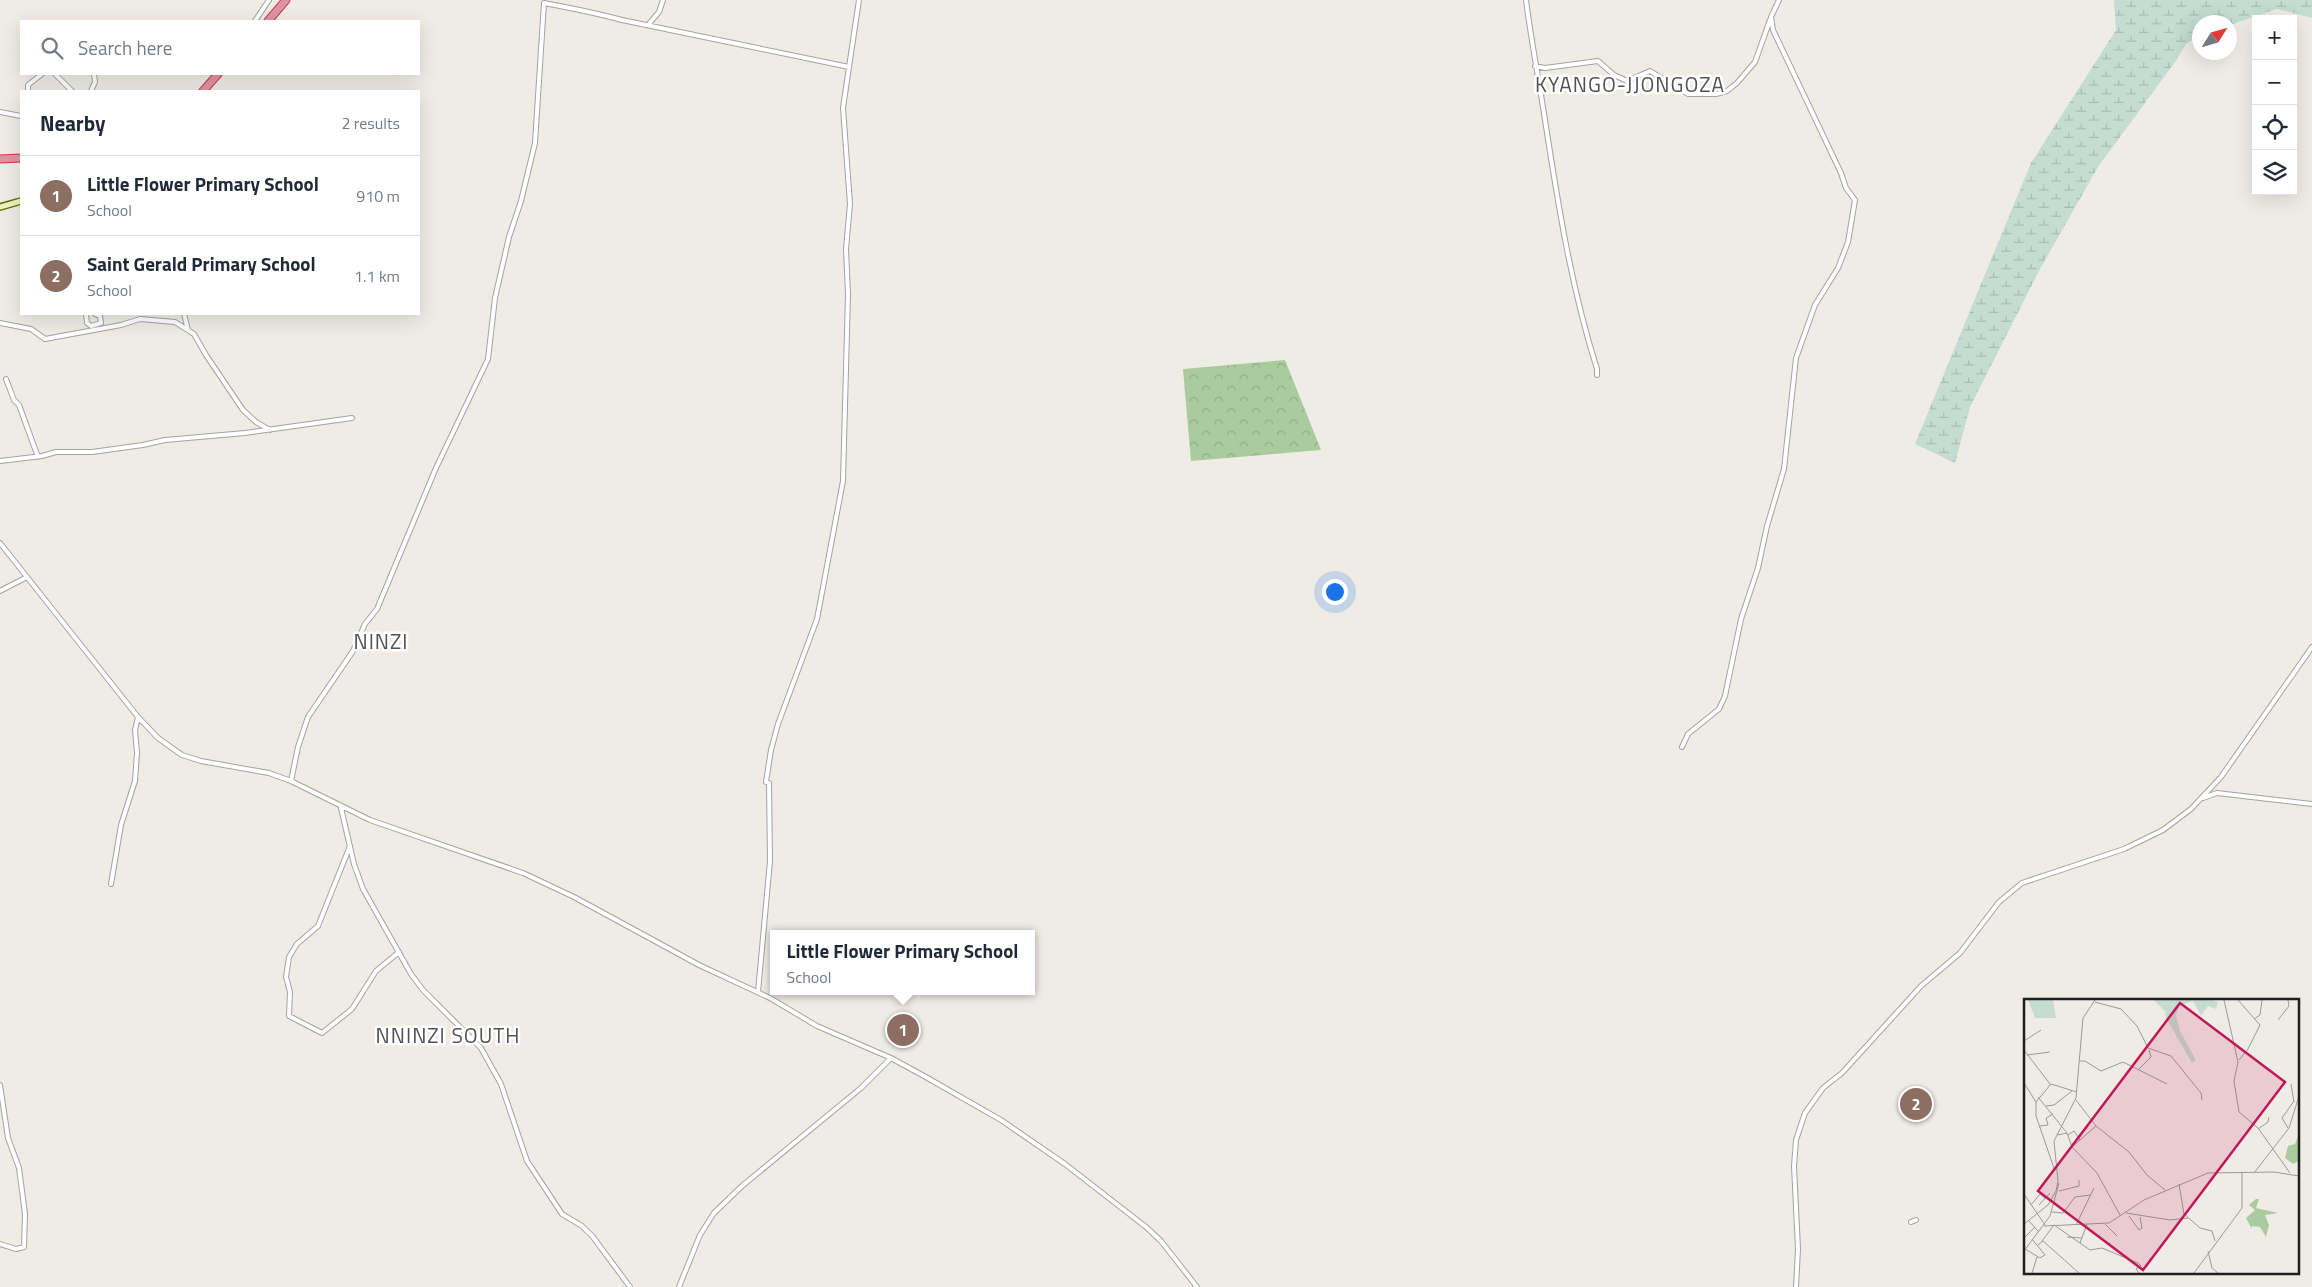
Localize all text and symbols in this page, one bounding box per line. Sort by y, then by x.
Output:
north arrow [2192,15,2237,60]
map controls [2252,15,2297,195]
button: + [2252,15,2297,60]
search box [20,20,420,75]
text: Search here [78,33,172,62]
icon: search [38,34,66,62]
button: − [2252,60,2297,105]
district label: KYANGO-JJONGOZA [1535,68,1725,100]
button: locate [2252,105,2297,150]
text: Nearby [40,107,105,139]
text: 2 results [341,111,400,135]
button: layers [2252,150,2297,195]
text: Little Flower Primary School [87,169,319,198]
text: 1 [52,184,60,208]
text: 910 m [356,184,400,208]
text: School [87,198,132,222]
text: Saint Gerald Primary School [87,249,316,278]
text: 2 [52,264,60,288]
text: 1.1 km [354,264,400,288]
text: School [87,278,132,302]
your location [1322,579,1348,605]
district label: NINZI [354,625,408,657]
popup [770,930,1035,995]
text: Little Flower Primary School [787,936,1018,965]
text: School [787,965,831,989]
inset map [2024,999,2300,1274]
pin: 1 [887,1011,919,1049]
district label: NNINZI SOUTH [376,1019,520,1051]
pin: 2 [1900,1085,1932,1123]

